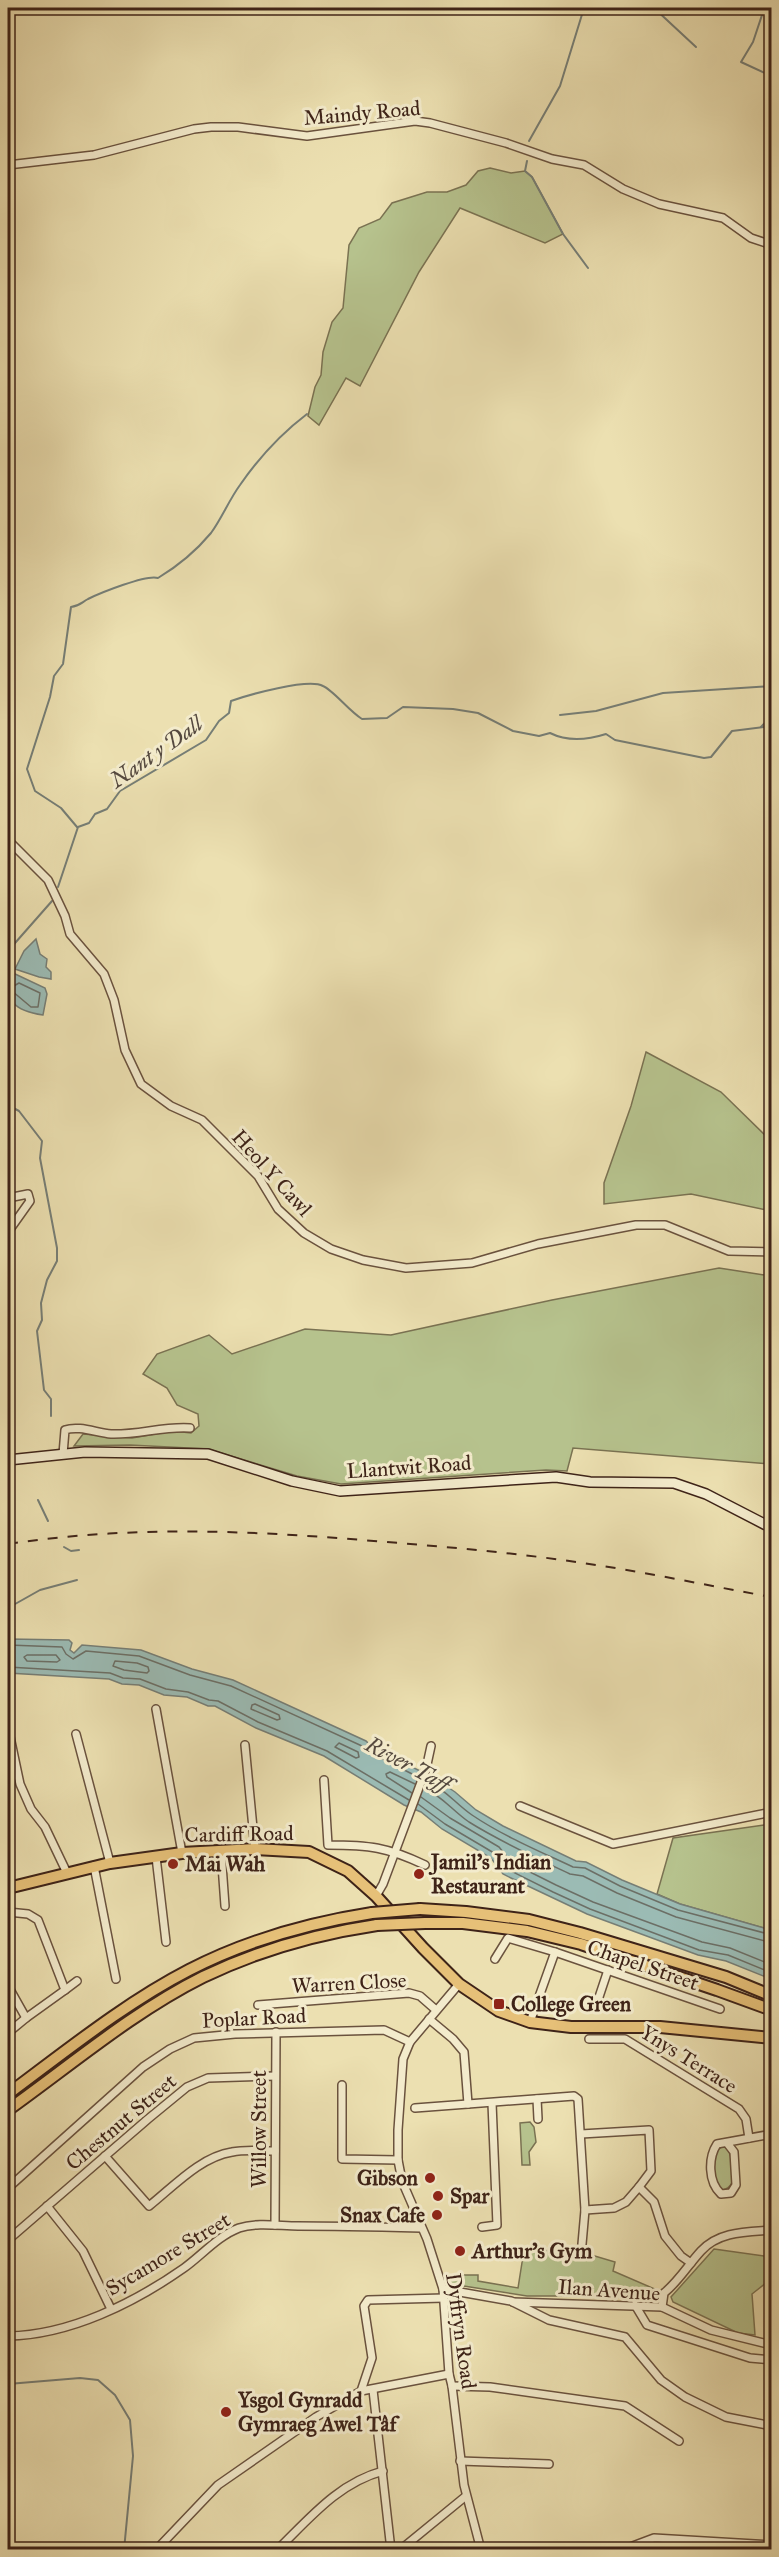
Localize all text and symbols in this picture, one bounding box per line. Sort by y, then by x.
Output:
street label: Maindy Road [303,95,422,131]
water label: Nant y Dall [103,709,209,795]
street label: Heol Y Cawl [226,1124,318,1222]
street label: Llantwit Road [346,1450,473,1484]
water label: River Taff [359,1730,460,1802]
street label: Cardiff Road [184,1820,294,1848]
place label: Jamil's Indian Restaurant [428,1849,552,1899]
place label: Mai Wah [185,1851,266,1877]
marker: Mai Wah [166,1857,180,1871]
marker: Jamil's Indian Restaurant [412,1867,426,1881]
street label: Chapel Street [584,1934,703,1996]
street label: Warren Close [291,1967,407,1999]
place label: College Green [511,1991,632,2017]
marker: College Green [492,1997,506,2011]
street label: Poplar Road [201,2002,307,2034]
street label: Ynys Terrace [636,2019,742,2099]
street label: Chestnut Street [60,2068,182,2176]
street label: Willow Street [246,2069,272,2188]
place label: Gibson [357,2165,419,2191]
marker: Gibson [423,2171,437,2185]
place label: Spar [450,2183,490,2209]
marker: Spar [431,2189,445,2203]
place label: Snax Cafe [340,2202,425,2228]
street label: Sycamore Street [101,2206,236,2301]
marker: Snax Cafe [430,2208,444,2222]
place label: Arthur's Gym [470,2238,593,2264]
marker: Arthur's Gym [453,2244,467,2258]
street label: Dyffryn Road [440,2271,482,2391]
street label: Ilan Avenue [557,2273,661,2307]
place label: Ysgol Gynradd Gymraeg Awel Tâf [237,2387,400,2437]
marker: Ysgol Gynradd Gymraeg Awel Tâf [219,2405,233,2419]

